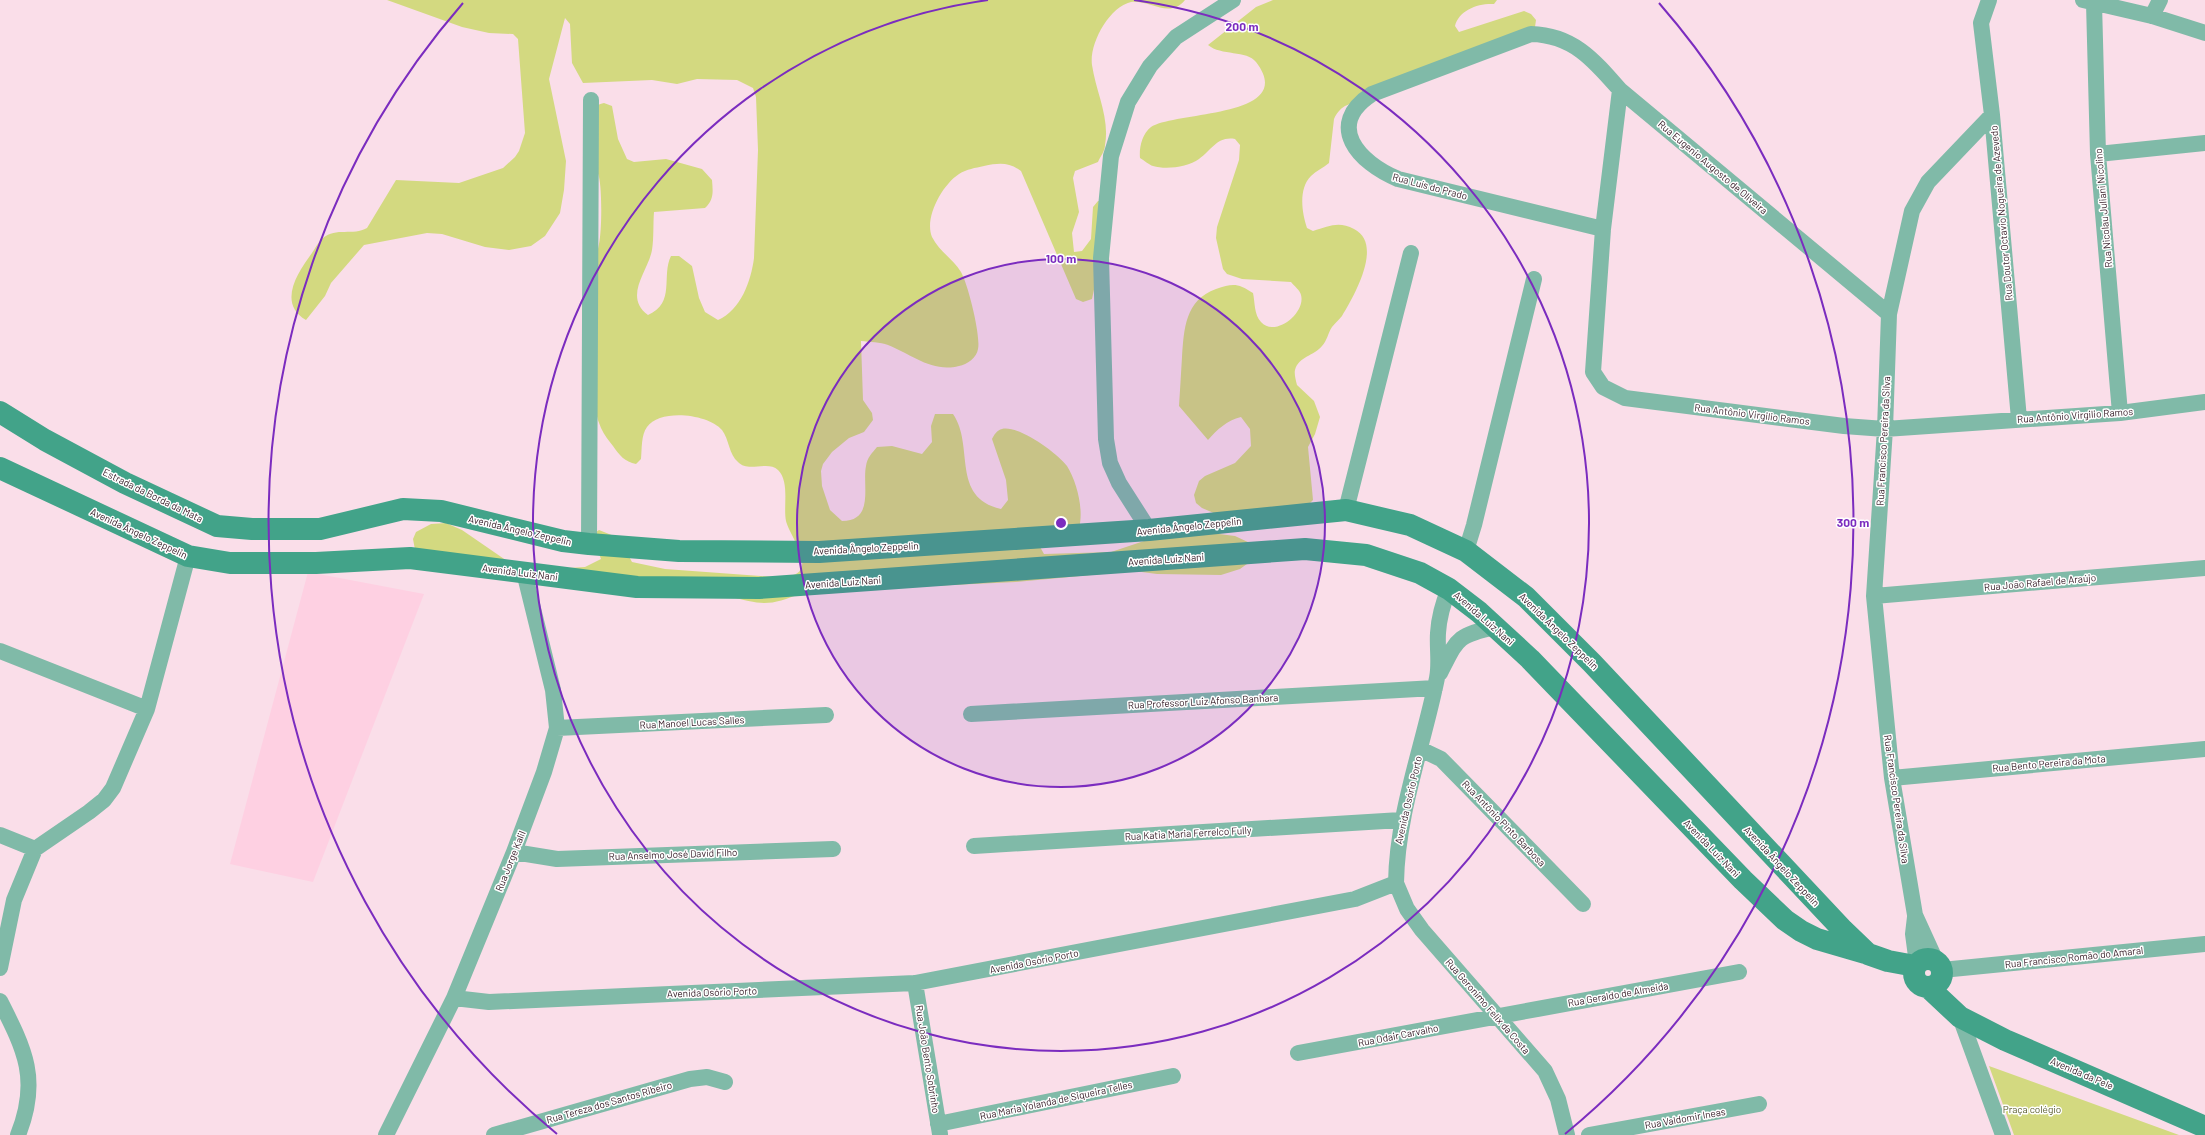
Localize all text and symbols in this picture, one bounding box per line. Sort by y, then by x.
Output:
text: 200 m [1226,19,1258,33]
street label: Rua Eugenio Augosto de Oliveira [1656,118,1770,216]
street label: Rua Doutor Octavio Nogueira de Azevedo [1987,125,2015,301]
street label: Rua Nicolau Juliani Nicolino [2092,148,2114,268]
street label: Rua Luís do Prado [1391,170,1469,202]
text: 100 m [1046,251,1076,265]
street label: Rua Francisco Pereira da Silva [1874,376,1892,506]
street label: Rua Antônio Virgilio Ramos [1694,401,1811,427]
street label: Rua Antônio Virgilio Ramos [2017,405,2134,425]
street label: Estrada da Borda da Mata [101,466,205,524]
street label: Avenida Ângelo Zeppelin [89,505,189,561]
street label: Avenida Ângelo Zeppelin [467,512,573,548]
street label: Avenida Ângelo Zeppelin [1136,515,1242,537]
text: 300 m [1837,515,1869,529]
centre of rings [1054,516,1068,530]
street label: Avenida Ângelo Zeppelin [813,539,919,557]
street label: Avenida Luiz Nani [1128,550,1204,568]
street label: Avenida Luiz Nani [482,561,558,583]
street label: Rua João Rafael de Araújo [1983,571,2097,593]
street label: Avenida Luiz Nani [805,573,881,591]
street label: Avenida Luiz Nani [1451,589,1517,647]
street label: Avenida Ângelo Zeppelin [1517,590,1601,672]
street label: Rua Professor Luiz Afonso Banhara [1128,691,1278,711]
street label: Rua Manoel Lucas Salles [639,713,745,731]
street label: Rua Francisco Pereira da Silva [1882,734,1912,864]
street label: Rua Bento Pereira da Mota [1992,752,2106,774]
street label: Avenida Osório Porto [1392,755,1424,845]
street label: Rua Antônio Pinto Barbosa [1460,778,1548,868]
street label: Avenida Luiz Nani [1681,816,1743,880]
street label: Avenida Ângelo Zeppelin [1742,823,1822,909]
street label: Rua Katia Maria Ferrelco Fully [1124,824,1252,842]
street label: Rua Jorge Kalil [492,829,528,893]
street label: Rua Anselmo José David Filho [608,846,738,862]
street label: Rua Francisco Romão do Amaral [2004,944,2144,970]
street label: Avenida Osório Porto [989,947,1079,975]
street label: Rua Geronimo Felix da Costa [1443,956,1533,1056]
street label: Rua Geraldo de Almeida [1567,979,1669,1009]
street label: Avenida Osório Porto [667,984,757,1000]
street label: Rua João Bento Sobrinho [914,1004,942,1114]
street label: Rua Odair Carvalho [1357,1021,1439,1049]
street label: Avenida da Pele [2049,1054,2115,1092]
street label: Rua Tereza dos Santos Ribeiro [545,1078,673,1126]
street label: Rua Maria Yolanda de Siqueira Telles [979,1078,1134,1122]
park label: Praça colégio [2003,1103,2061,1115]
street label: Rua Valdomir Ineas [1644,1105,1727,1131]

